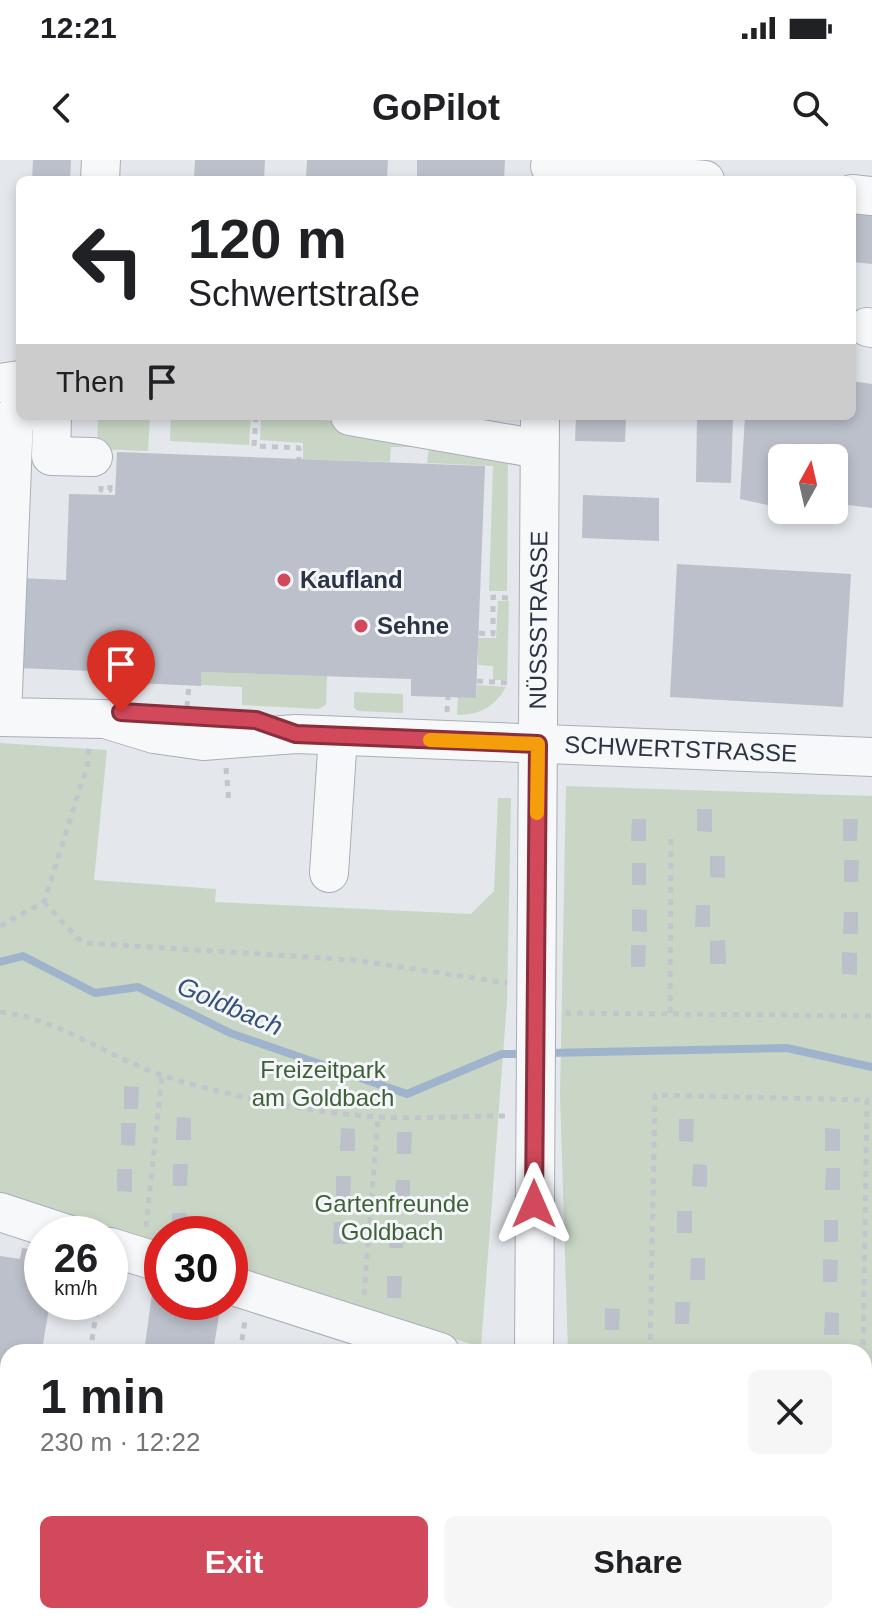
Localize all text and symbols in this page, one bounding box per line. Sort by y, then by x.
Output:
text: 12:21 [40,11,117,44]
icon: back [40,86,84,130]
icon: search [788,86,832,130]
text: GoPilot [372,87,500,128]
text: 120 m [188,207,347,270]
icon: left [56,208,160,312]
text: Schwertstraße [188,273,420,314]
icon: arrive [140,360,184,404]
text: Then [56,365,124,398]
north arrow [768,444,848,524]
map controls [768,444,848,524]
street label: NÜSSSTRASSE [524,531,552,710]
place label: Kaufland [300,566,403,593]
marker: Kaufland [275,571,293,589]
place label: Sehne [377,612,449,639]
marker: Sehne [352,617,370,635]
pin [87,630,155,712]
icon: arrive [99,642,143,686]
street label: SCHWERTSTRASSE [564,731,798,767]
water label: Goldbach [173,970,287,1042]
park label: Freizeitpark am Goldbach [252,1056,394,1111]
position arrow [492,1162,576,1246]
park label: Gartenfreunde Goldbach [315,1190,469,1245]
speed limit sign: 30 [144,1216,248,1320]
text: 26 [54,1236,98,1280]
text: km/h [54,1277,98,1299]
text: 1 min [40,1370,165,1423]
button: close [748,1370,832,1454]
text: 230 m · 12:22 [40,1427,200,1457]
button: Exit [40,1516,428,1608]
button: Share [444,1516,832,1608]

